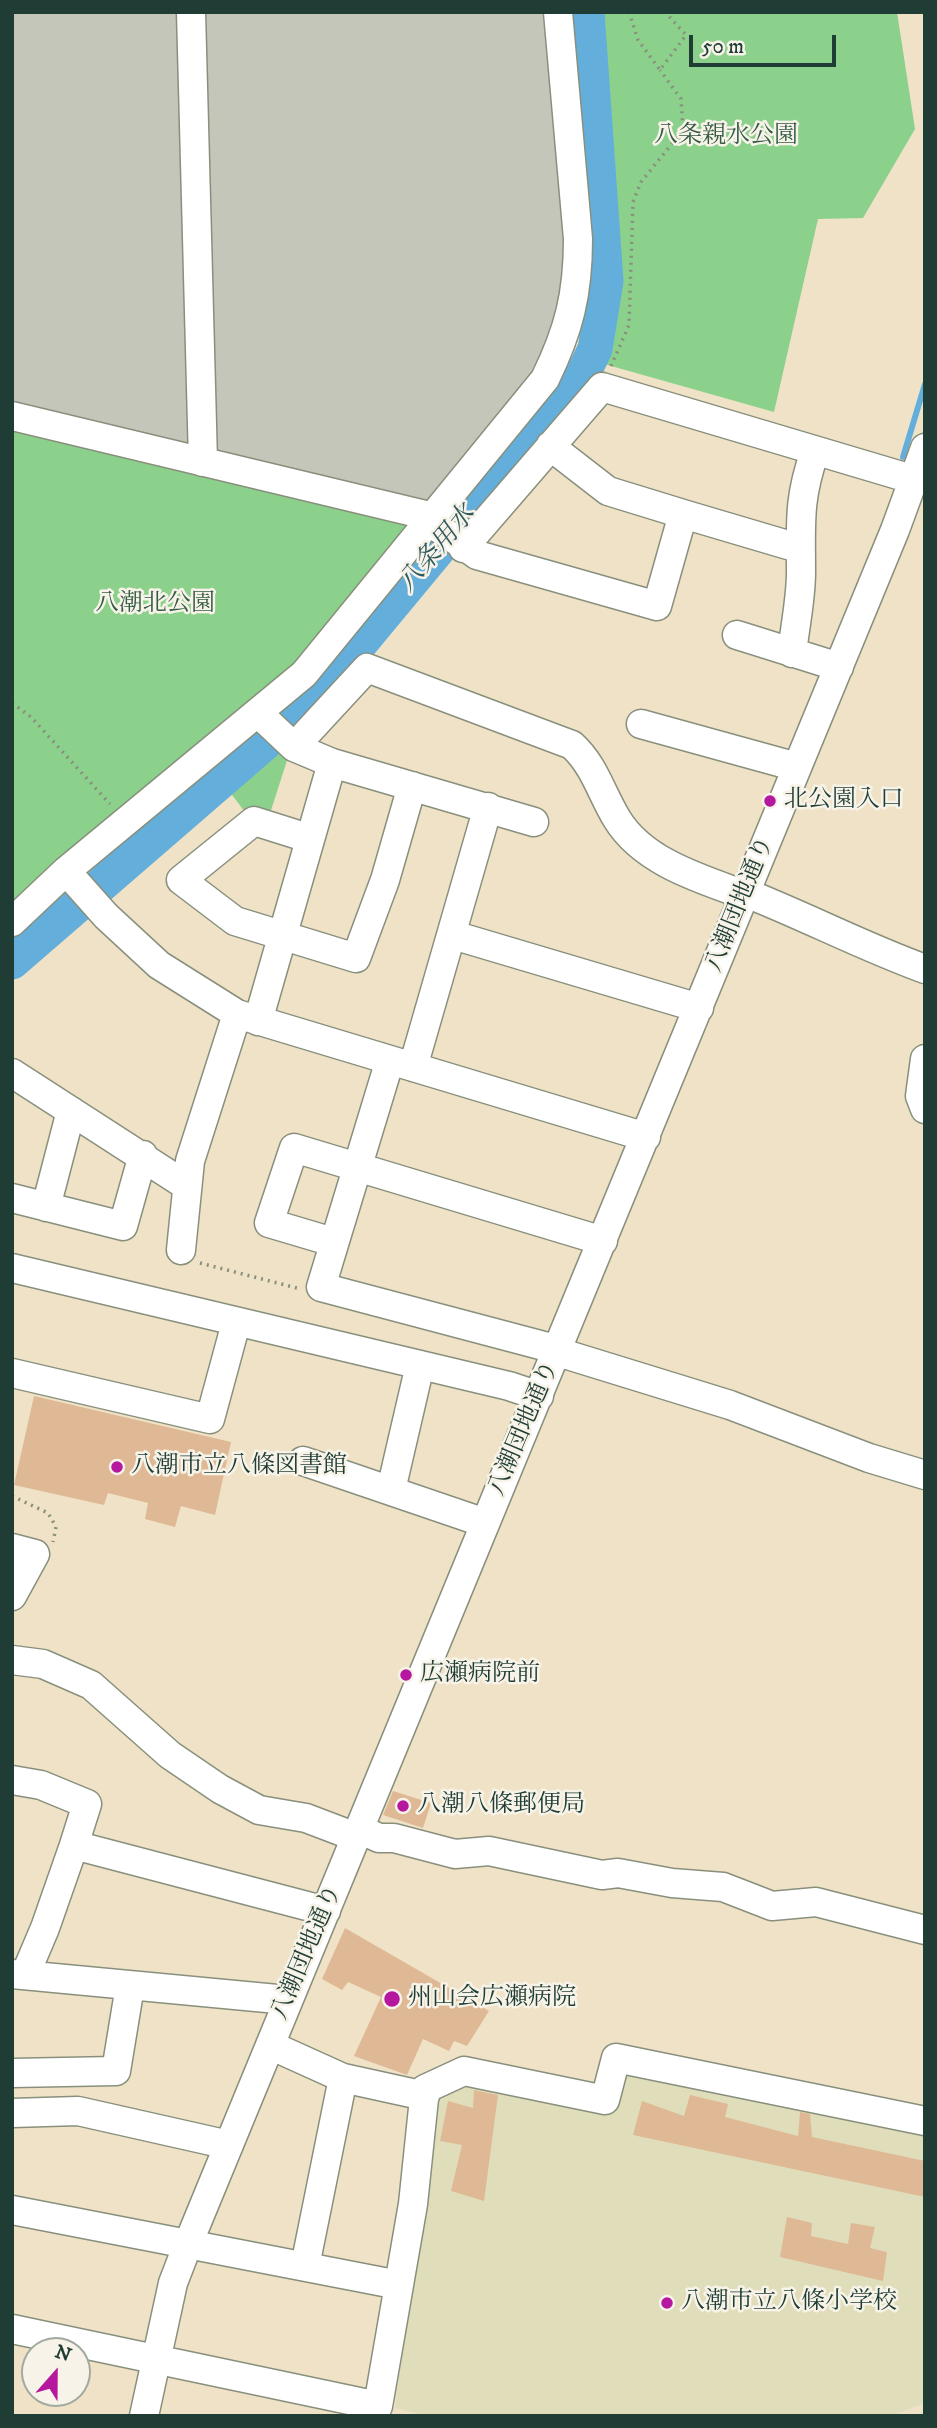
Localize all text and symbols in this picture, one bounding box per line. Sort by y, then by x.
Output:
scale bar [692,21,839,65]
text: 50 m [702,34,744,60]
park label: 八条親水公園 [654,123,798,151]
water label: 八条用水 [393,500,483,600]
park label: 八潮北公園 [95,591,215,619]
place label: 北公園入口 [784,787,904,815]
marker: 北公園入口 [762,793,778,809]
street label: 八潮団地通り [701,833,781,977]
street label: 八潮団地通り [484,1357,566,1501]
place label: 八潮市立八條図書館 [131,1453,347,1481]
marker: 八潮市立八條図書館 [109,1459,125,1475]
place label: 広瀬病院前 [420,1661,540,1689]
marker: 広瀬病院前 [398,1667,414,1683]
place label: 八潮八條郵便局 [417,1792,585,1820]
marker: 八潮八條郵便局 [395,1798,411,1814]
street label: 八潮団地通り [267,1881,349,2025]
place label: 州山会広瀬病院 [408,1985,576,2013]
marker: 州山会広瀬病院 [382,1989,402,2009]
place label: 八潮市立八條小学校 [681,2289,897,2317]
marker: 八潮市立八條小学校 [659,2295,675,2311]
north arrow [21,2337,91,2407]
text: N [52,2340,74,2367]

